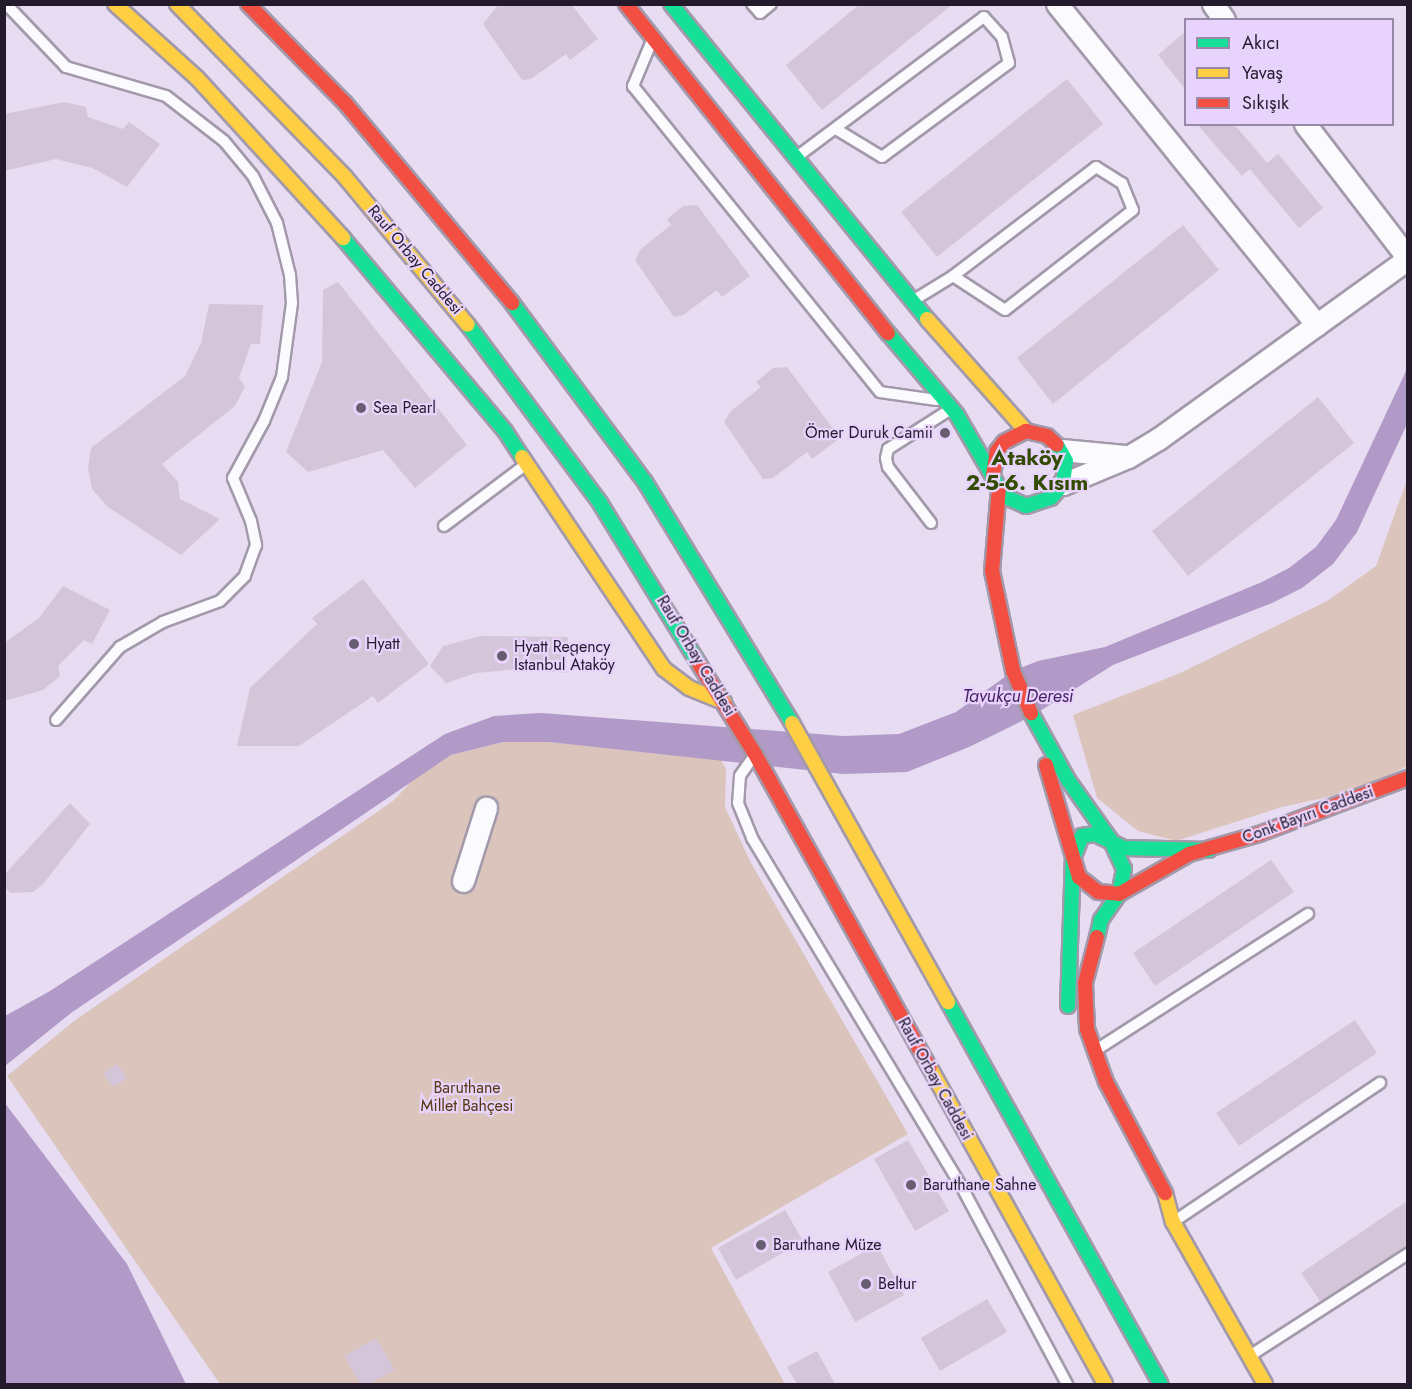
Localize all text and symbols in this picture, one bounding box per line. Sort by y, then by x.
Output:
legend [1184,18,1394,126]
text: Akıcı [1242,30,1280,56]
text: Yavaş [1242,60,1283,86]
text: Sıkışık [1242,90,1289,116]
street label: Rauf Orbay Caddesi [364,201,466,319]
place label: Sea Pearl [373,398,436,418]
marker: Sea Pearl [354,401,368,415]
place label: Ömer Duruk Camii [805,423,933,443]
marker: Ömer Duruk Camii [938,426,952,440]
district label: Ataköy 2-5-6. Kısım [966,444,1088,496]
street label: Rauf Orbay Caddesi [653,592,739,720]
place label: Hyatt [366,634,400,654]
marker: Hyatt [347,637,361,651]
place label: Hyatt Regency Istanbul Ataköy [514,637,615,675]
marker: Hyatt Regency Istanbul Ataköy [495,649,509,663]
water label: Tavukçu Deresi [963,685,1073,707]
street label: Conk Bayırı Caddesi [1240,782,1376,848]
street label: Rauf Orbay Caddesi [893,1014,977,1144]
park label: Baruthane Millet Bahçesi [421,1078,513,1116]
place label: Baruthane Sahne [923,1175,1036,1195]
marker: Baruthane Sahne [904,1178,918,1192]
place label: Baruthane Müze [773,1235,882,1255]
marker: Baruthane Müze [754,1238,768,1252]
place label: Beltur [878,1274,917,1294]
marker: Beltur [859,1277,873,1291]

